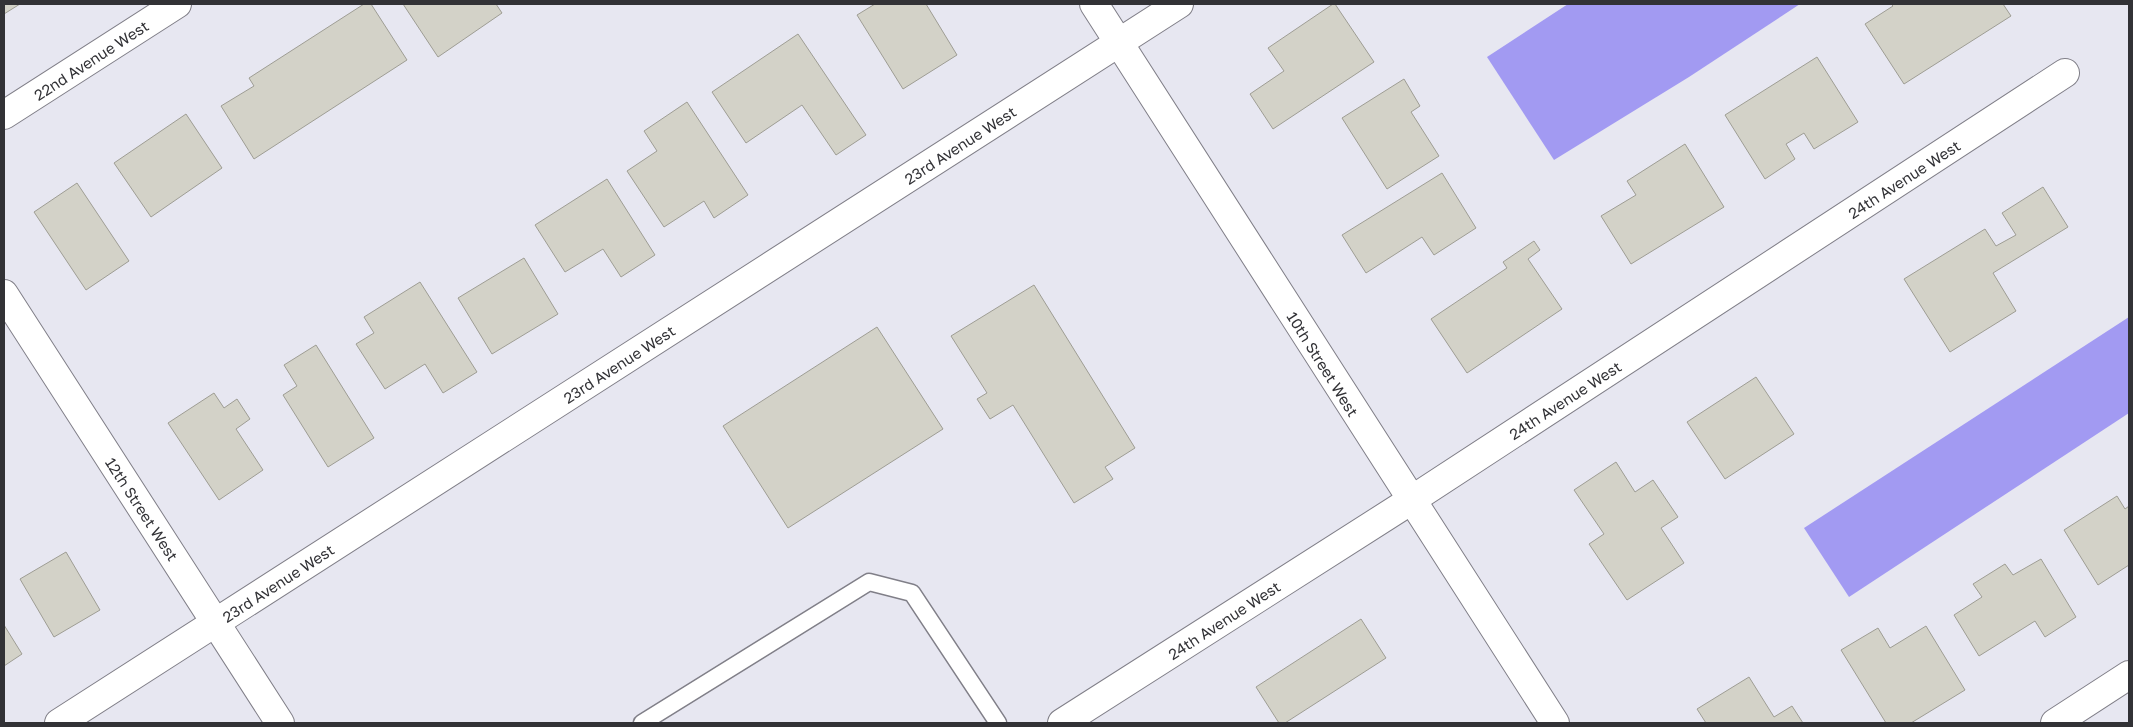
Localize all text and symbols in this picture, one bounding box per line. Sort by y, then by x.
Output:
street label: 22nd Avenue West [30,16,152,104]
street label: 23rd Avenue West [901,102,1019,188]
street label: 24th Avenue West [1845,136,1963,222]
street label: 10th Street West [1284,308,1362,420]
street label: 23rd Avenue West [560,321,678,407]
street label: 24th Avenue West [1506,357,1624,443]
street label: 12th Street West [102,454,182,564]
street label: 23rd Avenue West [219,540,337,626]
street label: 24th Avenue West [1165,577,1283,663]

